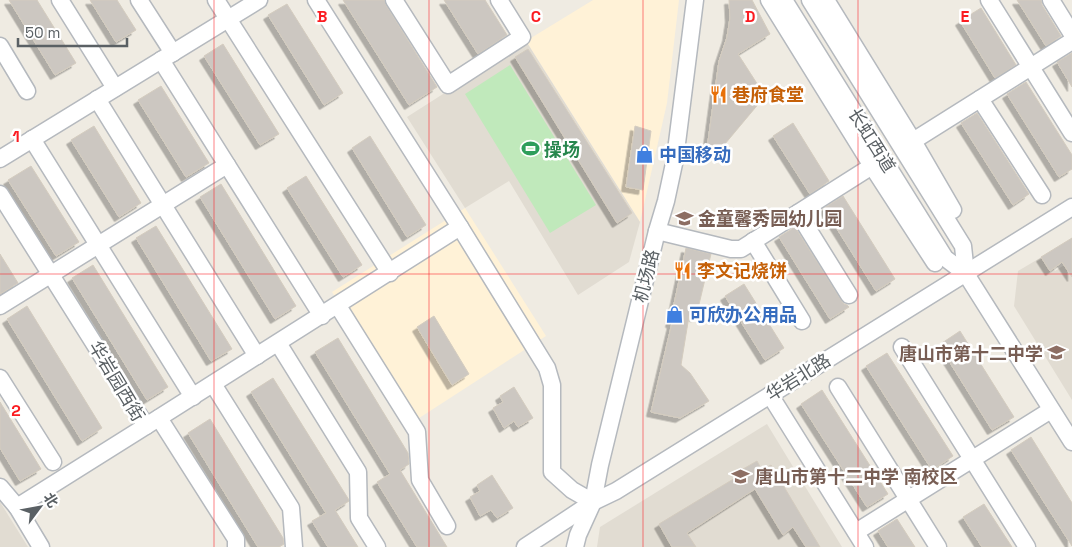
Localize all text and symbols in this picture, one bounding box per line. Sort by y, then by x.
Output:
text: B [317,6,327,27]
text: C [531,6,541,27]
text: D [745,6,755,27]
text: E [961,6,970,27]
scale bar [18,15,126,47]
text: 50 m [25,23,60,42]
place label: 巷府食堂 [732,83,804,106]
restaurant icon: 巷府食堂 [708,84,728,104]
street label: 长虹西道 [843,103,901,177]
text: 1 [12,126,20,147]
place label: 操场 [544,138,580,161]
sports icon: 操场 [520,139,540,159]
place label: 中国移动 [659,143,731,166]
shop icon: 中国移动 [635,144,655,164]
place label: 金童馨秀园幼儿园 [698,207,842,230]
school or university icon: 金童馨秀园幼儿园 [674,208,694,228]
street label: 机场路 [628,247,664,305]
place label: 李文记烧饼 [697,259,787,282]
restaurant icon: 李文记烧饼 [673,260,693,280]
place label: 可欣办公用品 [689,303,797,326]
shop icon: 可欣办公用品 [665,304,685,324]
street label: 华岩园西街 [84,337,150,425]
place label: 唐山市第十二中学 [899,342,1043,365]
school or university icon: 唐山市第十二中学 [1047,343,1067,363]
street label: 华岩北路 [761,348,835,406]
text: 2 [11,400,21,421]
place label: 唐山市第十二中学 南校区 [755,465,958,488]
school or university icon: 唐山市第十二中学 南校区 [731,466,751,486]
north arrow [15,482,65,532]
text: 北 [40,489,62,511]

